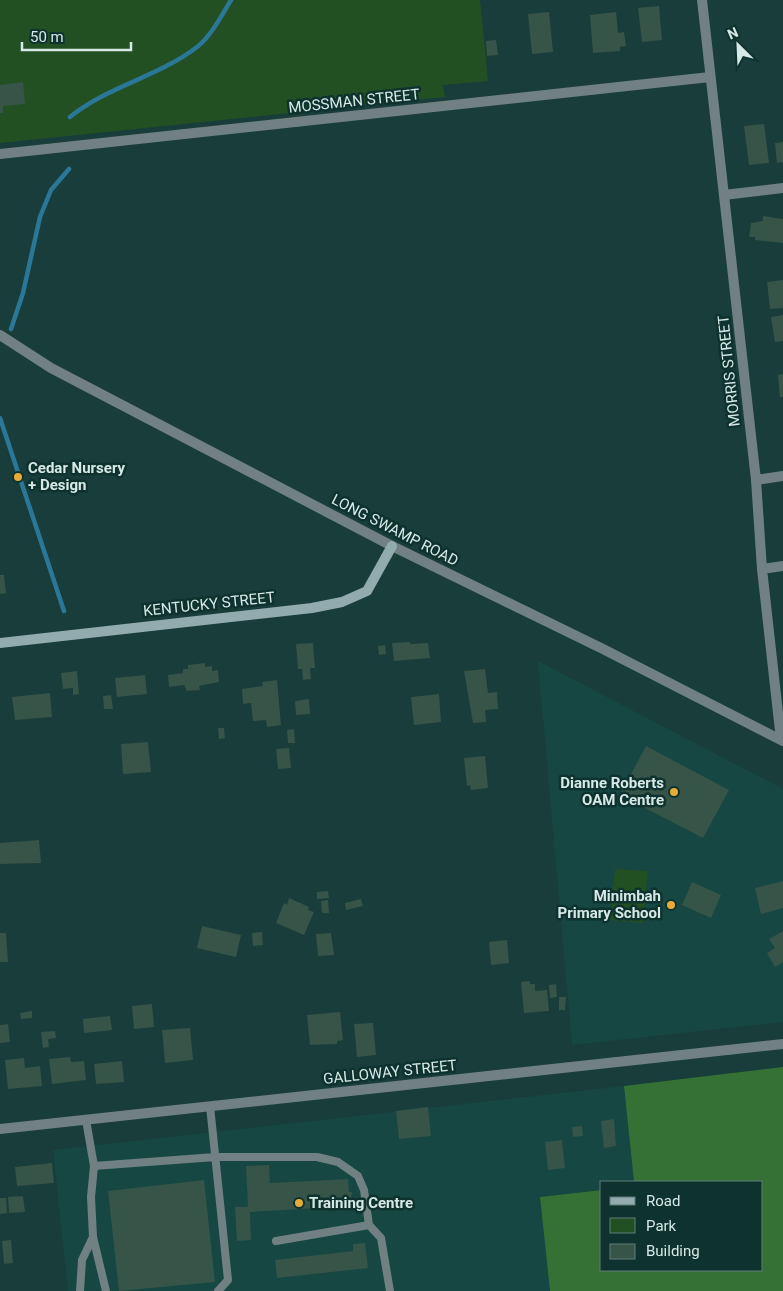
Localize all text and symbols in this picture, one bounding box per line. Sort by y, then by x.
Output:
scale bar [22,20,131,52]
north arrow [713,20,763,70]
text: N [725,24,740,42]
text: 50 m [30,28,64,46]
street label: MOSSMAN STREET [287,85,421,117]
street label: MORRIS STREET [714,314,744,428]
place label: Cedar Nursery + Design [28,459,126,494]
marker: Cedar Nursery + Design [12,471,24,483]
street label: LONG SWAMP ROAD [329,490,461,570]
street label: KENTUCKY STREET [142,588,276,620]
place label: Dianne Roberts OAM Centre [560,774,664,809]
marker: Dianne Roberts OAM Centre [668,786,680,798]
place label: Minimbah Primary School [558,887,661,922]
marker: Minimbah Primary School [665,899,677,911]
street label: GALLOWAY STREET [322,1056,458,1088]
legend [600,1181,763,1271]
text: Road [646,1192,680,1210]
place label: Training Centre [309,1194,413,1212]
marker: Training Centre [293,1197,305,1209]
text: Park [646,1217,677,1235]
text: Building [646,1242,700,1260]

